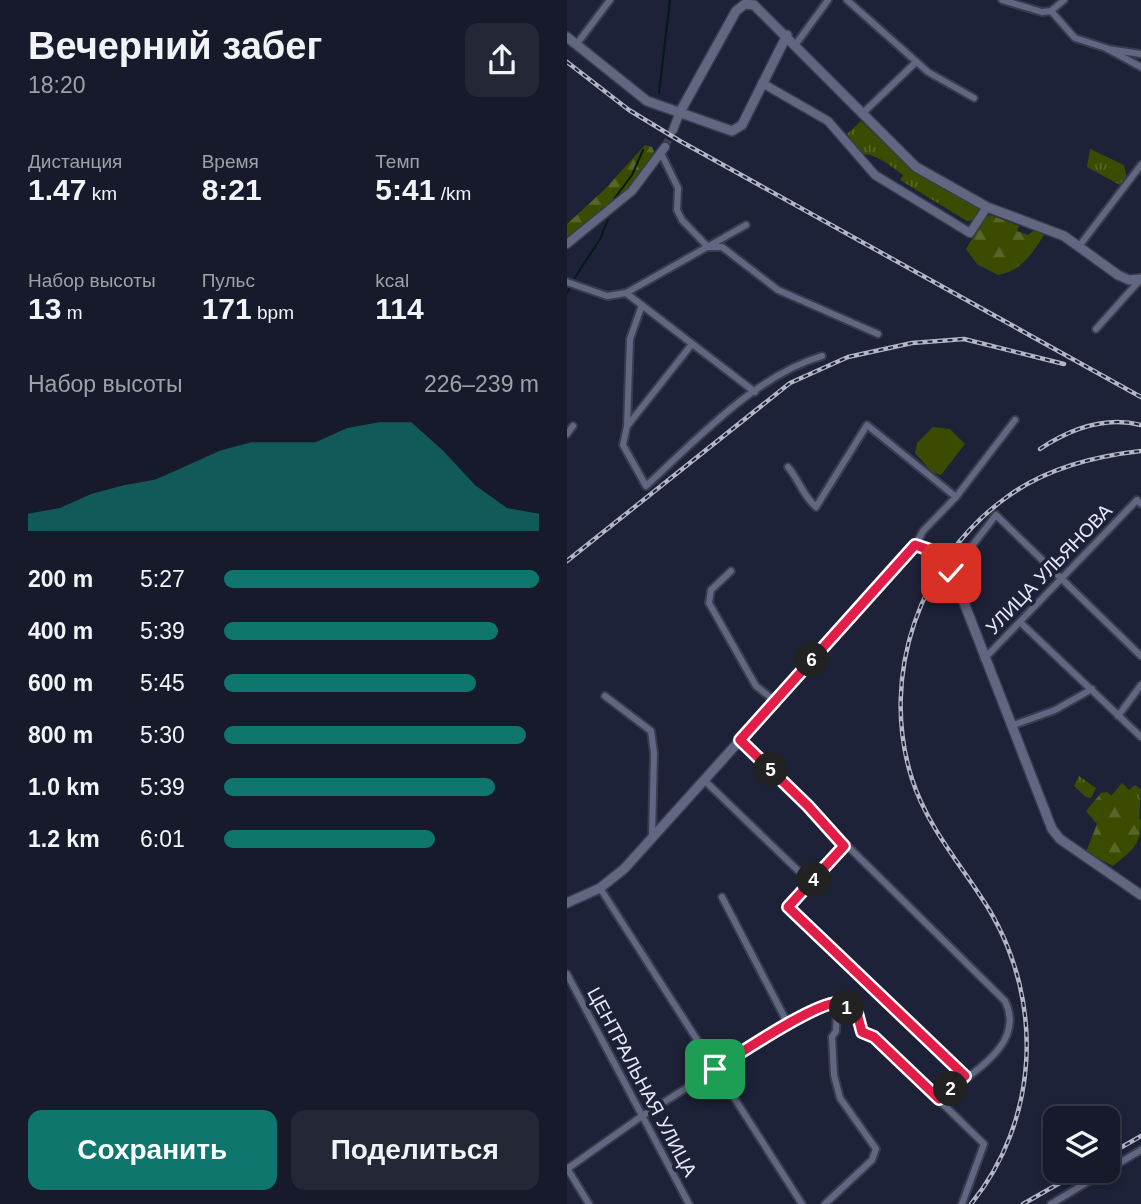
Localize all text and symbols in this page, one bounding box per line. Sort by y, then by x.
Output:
button: share [465,23,539,97]
text: Вечерний забег [28,25,322,67]
text: 18:20 [28,72,86,98]
text: Дистанция [28,151,122,172]
text: Время [202,151,259,172]
text: Темп [375,151,420,172]
text: 1.47 [28,173,86,206]
text: 8:21 [202,173,262,206]
text: 5:41 [375,173,435,206]
text: km [86,183,117,204]
text: /km [435,183,471,204]
text: Набор высоты [28,270,156,291]
text: Пульс [202,270,255,291]
text: kcal [375,270,409,291]
text: 13 [28,292,61,325]
text: 171 [202,292,252,325]
text: 114 [375,292,424,325]
text: m [61,302,82,323]
text: bpm [252,302,294,323]
text: Набор высоты [28,371,182,397]
text: 226–239 m [424,371,539,397]
street label: УЛИЦА УЛЬЯНОВА [982,500,1117,638]
pin [921,543,981,603]
icon: check [932,554,970,592]
text: 200 m [28,566,93,592]
text: 5:27 [140,566,185,592]
text: 400 m [28,618,93,644]
text: 5:39 [140,618,185,644]
pin: 6 [795,642,829,678]
text: 6 [806,649,817,670]
text: 600 m [28,670,93,696]
text: 5:45 [140,670,185,696]
text: 800 m [28,722,93,748]
text: 5:30 [140,722,185,748]
pin: 5 [753,752,789,788]
text: 5 [765,759,776,780]
text: 1.0 km [28,774,100,800]
text: 5:39 [140,774,185,800]
text: 1.2 km [28,826,100,852]
text: 6:01 [140,826,185,852]
pin: 4 [797,862,831,898]
text: 4 [808,869,819,890]
street label: ЦЕНТРАЛЬНАЯ УЛИЦА [583,984,701,1180]
pin: 1 [829,990,865,1026]
text: 1 [841,997,852,1018]
pin [685,1039,745,1099]
icon: arrive [696,1050,734,1088]
pin: 2 [933,1072,969,1106]
text: 2 [945,1078,956,1099]
map controls [1043,1106,1120,1183]
button: layers [1043,1106,1120,1183]
button: Сохранить [28,1110,277,1190]
button: Поделиться [291,1110,539,1190]

